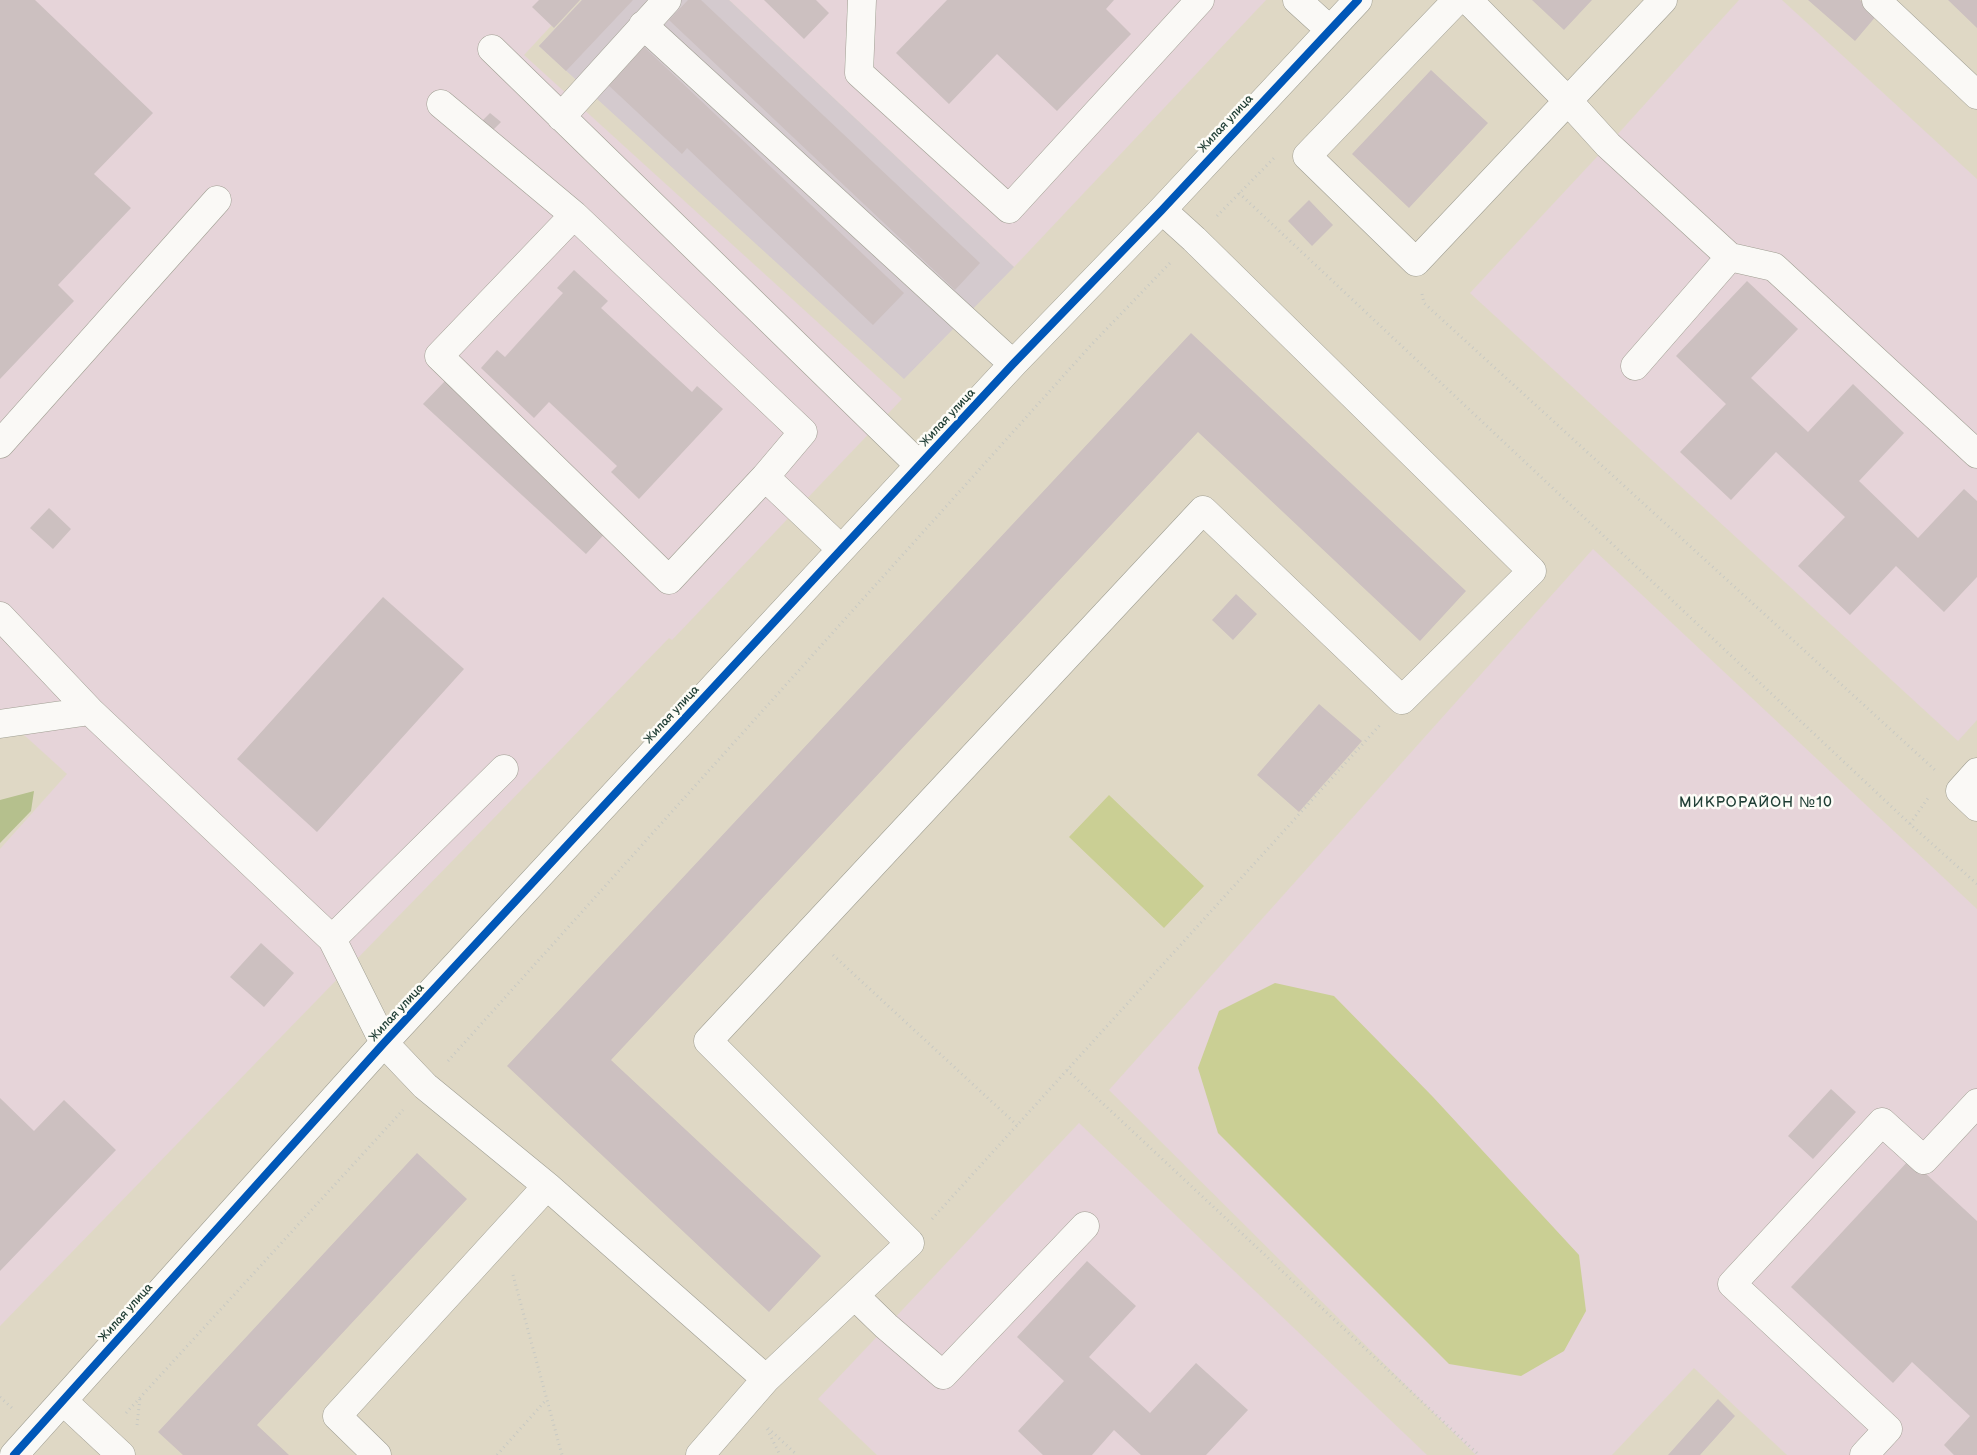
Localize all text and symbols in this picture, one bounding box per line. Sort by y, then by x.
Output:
street label: Жилая улица [1195,92,1257,156]
street label: Жилая улица [917,386,979,450]
street label: Жилая улица [641,683,703,747]
district label: МИКРОРАЙОН №10 [1677,794,1835,812]
street label: Жилая улица [366,981,428,1045]
street label: Жилая улица [96,1281,156,1345]

